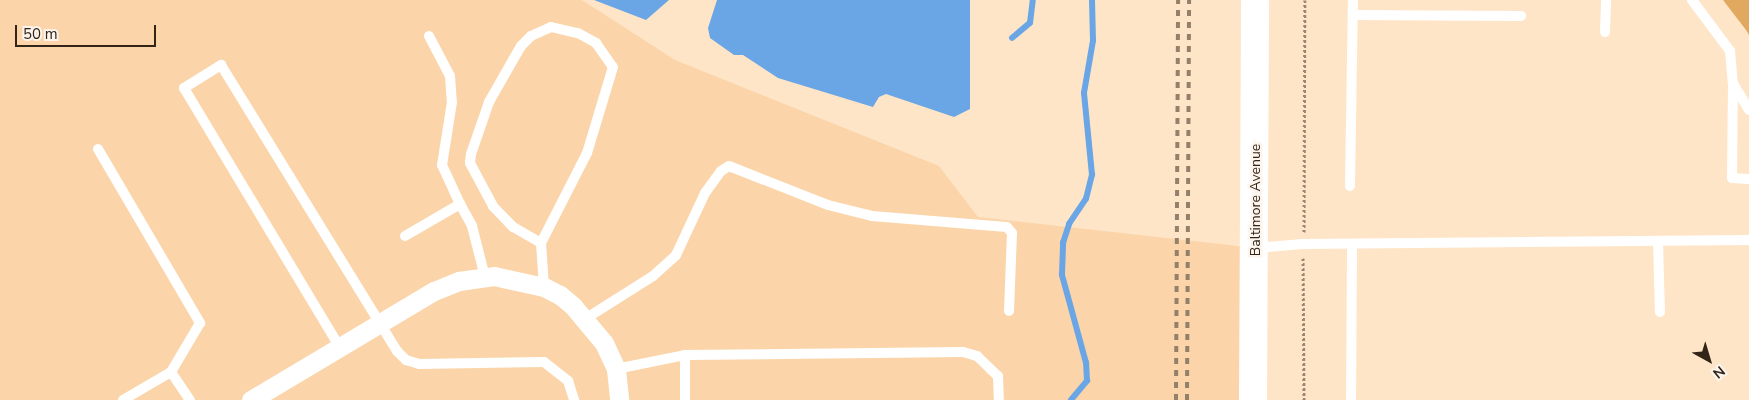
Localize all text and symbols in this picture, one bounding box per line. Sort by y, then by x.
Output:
scale bar [18,15,159,47]
text: 50 m [23,24,58,44]
street label: Baltimore Avenue [1248,144,1264,256]
north arrow [1684,335,1734,385]
text: N [1709,361,1729,383]

